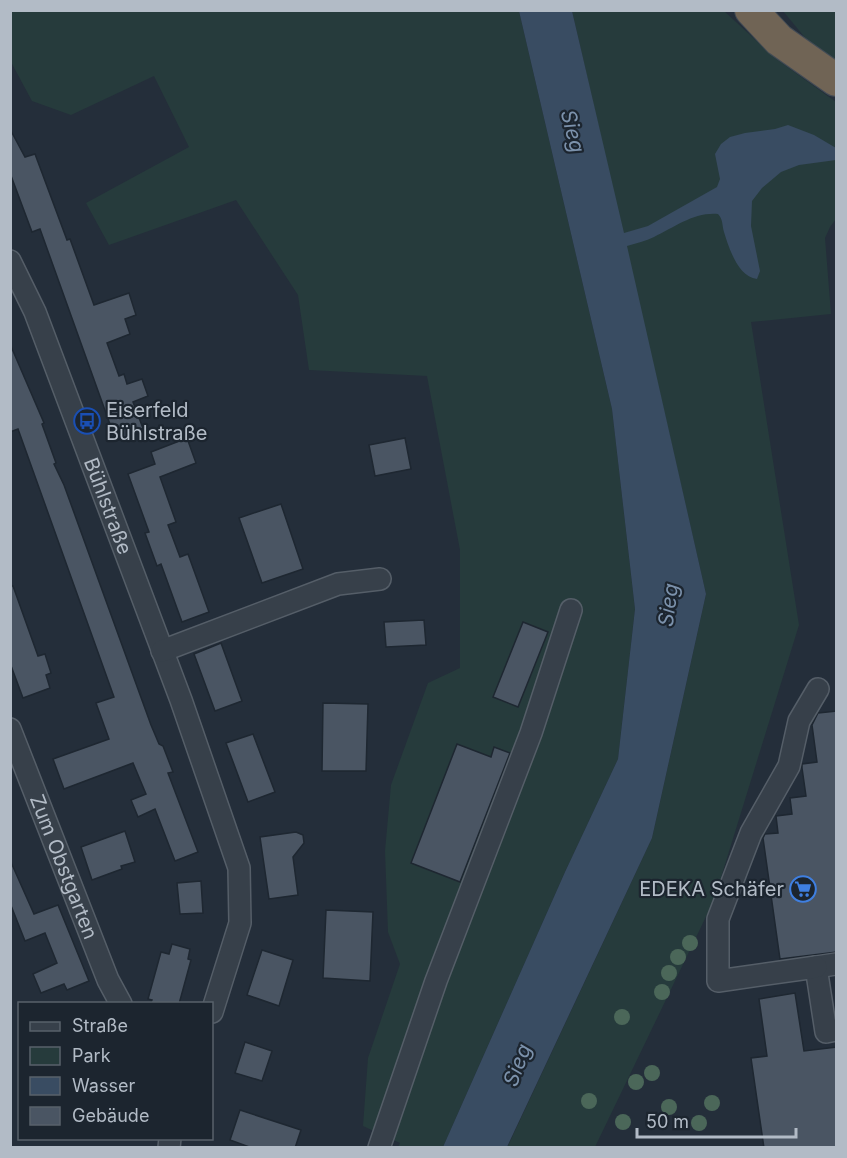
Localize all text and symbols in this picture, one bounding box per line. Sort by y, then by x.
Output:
water label: Sieg [556,107,590,155]
place label: Eiserfeld Bühlstraße [106,398,207,445]
bus stop icon: Eiserfeld Bühlstraße [72,406,102,436]
street label: Bühlstraße [79,454,137,558]
water label: Sieg [653,582,683,628]
street label: Zum Obstgarten [25,791,103,943]
supermarket icon: EDEKA Schäfer [788,874,818,904]
place label: EDEKA Schäfer [639,877,784,901]
legend [18,1002,213,1140]
text: Straße [72,1015,128,1036]
water label: Sieg [498,1040,537,1090]
text: Park [72,1045,111,1066]
text: Wasser [72,1075,135,1096]
scale bar [637,1101,796,1139]
text: Gebäude [72,1105,149,1126]
text: 50 m [646,1111,689,1132]

